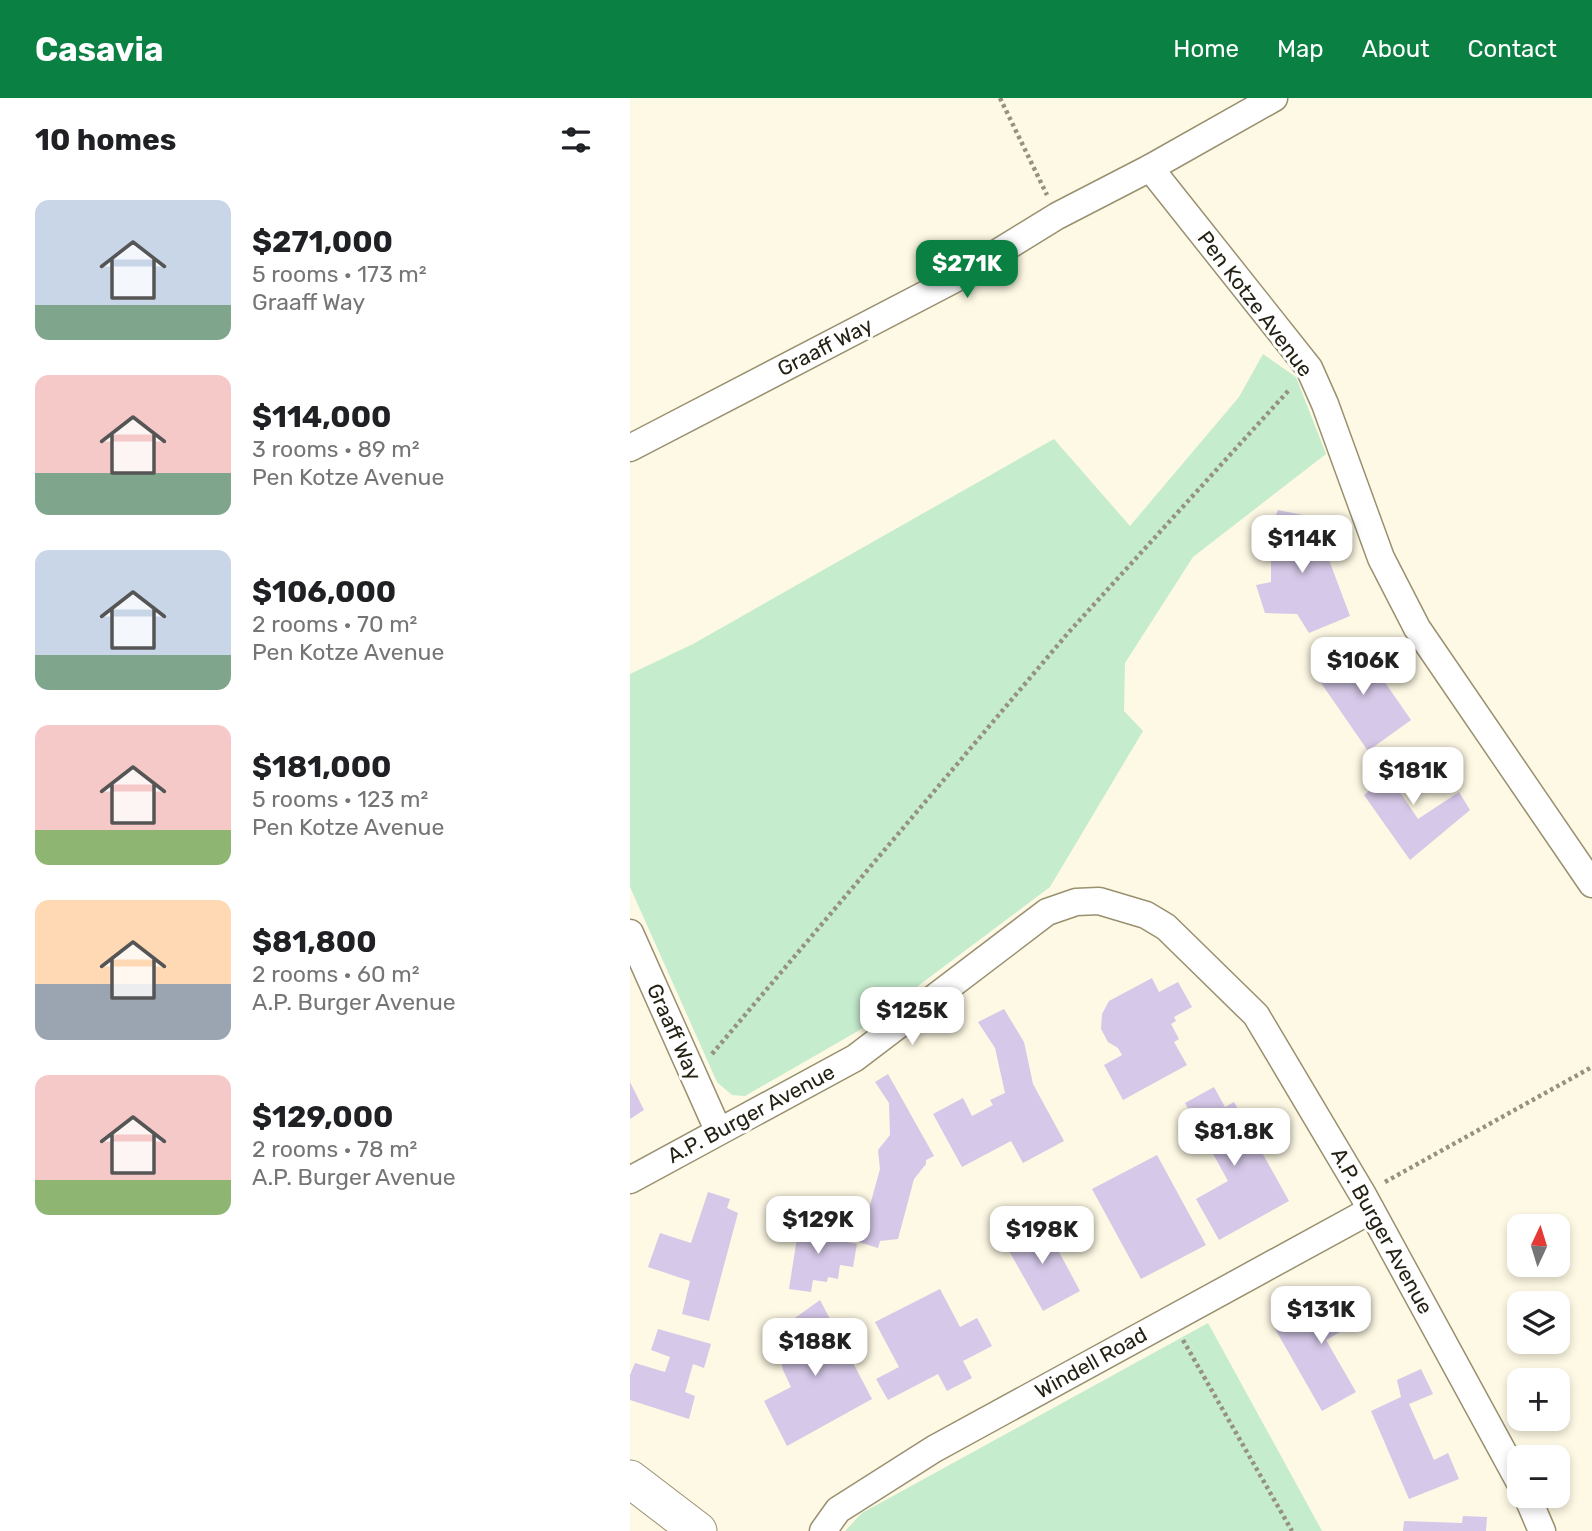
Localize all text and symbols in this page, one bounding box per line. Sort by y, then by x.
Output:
text: Casavia [35,30,163,69]
text: Home [1173,35,1239,63]
text: Map [1277,35,1324,63]
text: About [1362,35,1430,63]
text: Contact [1468,35,1557,63]
icon: filters [557,121,595,159]
text: 10 homes [35,122,176,158]
text: $271,000 [252,224,393,260]
street label: Pen Kotze Avenue [1193,226,1318,381]
icon: home [91,228,175,312]
pin: $271K [918,240,1016,300]
text: $271K [932,249,1002,277]
text: 5 rooms · 173 m² [252,260,427,288]
text: Graaff Way [252,288,365,316]
street label: Graaff Way [773,312,877,381]
text: $114,000 [252,399,391,435]
icon: home [91,403,175,487]
text: 3 rooms · 89 m² [252,435,420,463]
text: Pen Kotze Avenue [252,463,444,491]
pin: $114K [1253,516,1351,575]
text: $114K [1267,524,1337,552]
text: $106,000 [252,574,396,610]
icon: home [91,578,175,662]
text: 2 rooms · 70 m² [252,610,417,638]
text: Pen Kotze Avenue [252,638,444,666]
pin: $106K [1314,638,1412,697]
text: $106K [1327,646,1399,674]
pin: $181K [1364,748,1462,807]
text: $181,000 [252,749,392,785]
icon: home [91,753,175,837]
text: $181K [1378,756,1448,784]
text: 5 rooms · 123 m² [252,785,428,813]
text: Pen Kotze Avenue [252,813,444,841]
text: $81,800 [252,924,377,960]
icon: home [91,928,175,1012]
text: 2 rooms · 60 m² [252,960,420,988]
street label: Graaff Way [642,980,707,1084]
text: A.P. Burger Avenue [252,988,456,1016]
pin: $125K [863,988,961,1047]
text: $125K [876,996,948,1024]
street label: A.P. Burger Avenue [663,1059,839,1168]
text: $129,000 [252,1099,393,1135]
icon: home [91,1103,175,1187]
pin: $81.8K [1177,1108,1291,1168]
text: $81.8K [1194,1117,1274,1145]
text: 2 rooms · 78 m² [252,1135,417,1163]
street label: A.P. Burger Avenue [1326,1143,1438,1318]
text: A.P. Burger Avenue [252,1163,456,1191]
pin: $129K [769,1196,867,1256]
text: $129K [782,1205,854,1233]
pin: $198K [993,1206,1091,1266]
north arrow [1507,1214,1570,1278]
map controls [1507,1214,1570,1508]
text: $198K [1006,1215,1078,1243]
pin: $131K [1272,1286,1370,1346]
button: layers [1507,1291,1570,1354]
text: $131K [1287,1295,1355,1323]
pin: $188K [766,1318,864,1378]
street label: Windell Road [1030,1322,1151,1404]
text: $188K [778,1327,852,1355]
button: + [1507,1368,1570,1431]
button: − [1507,1445,1570,1508]

